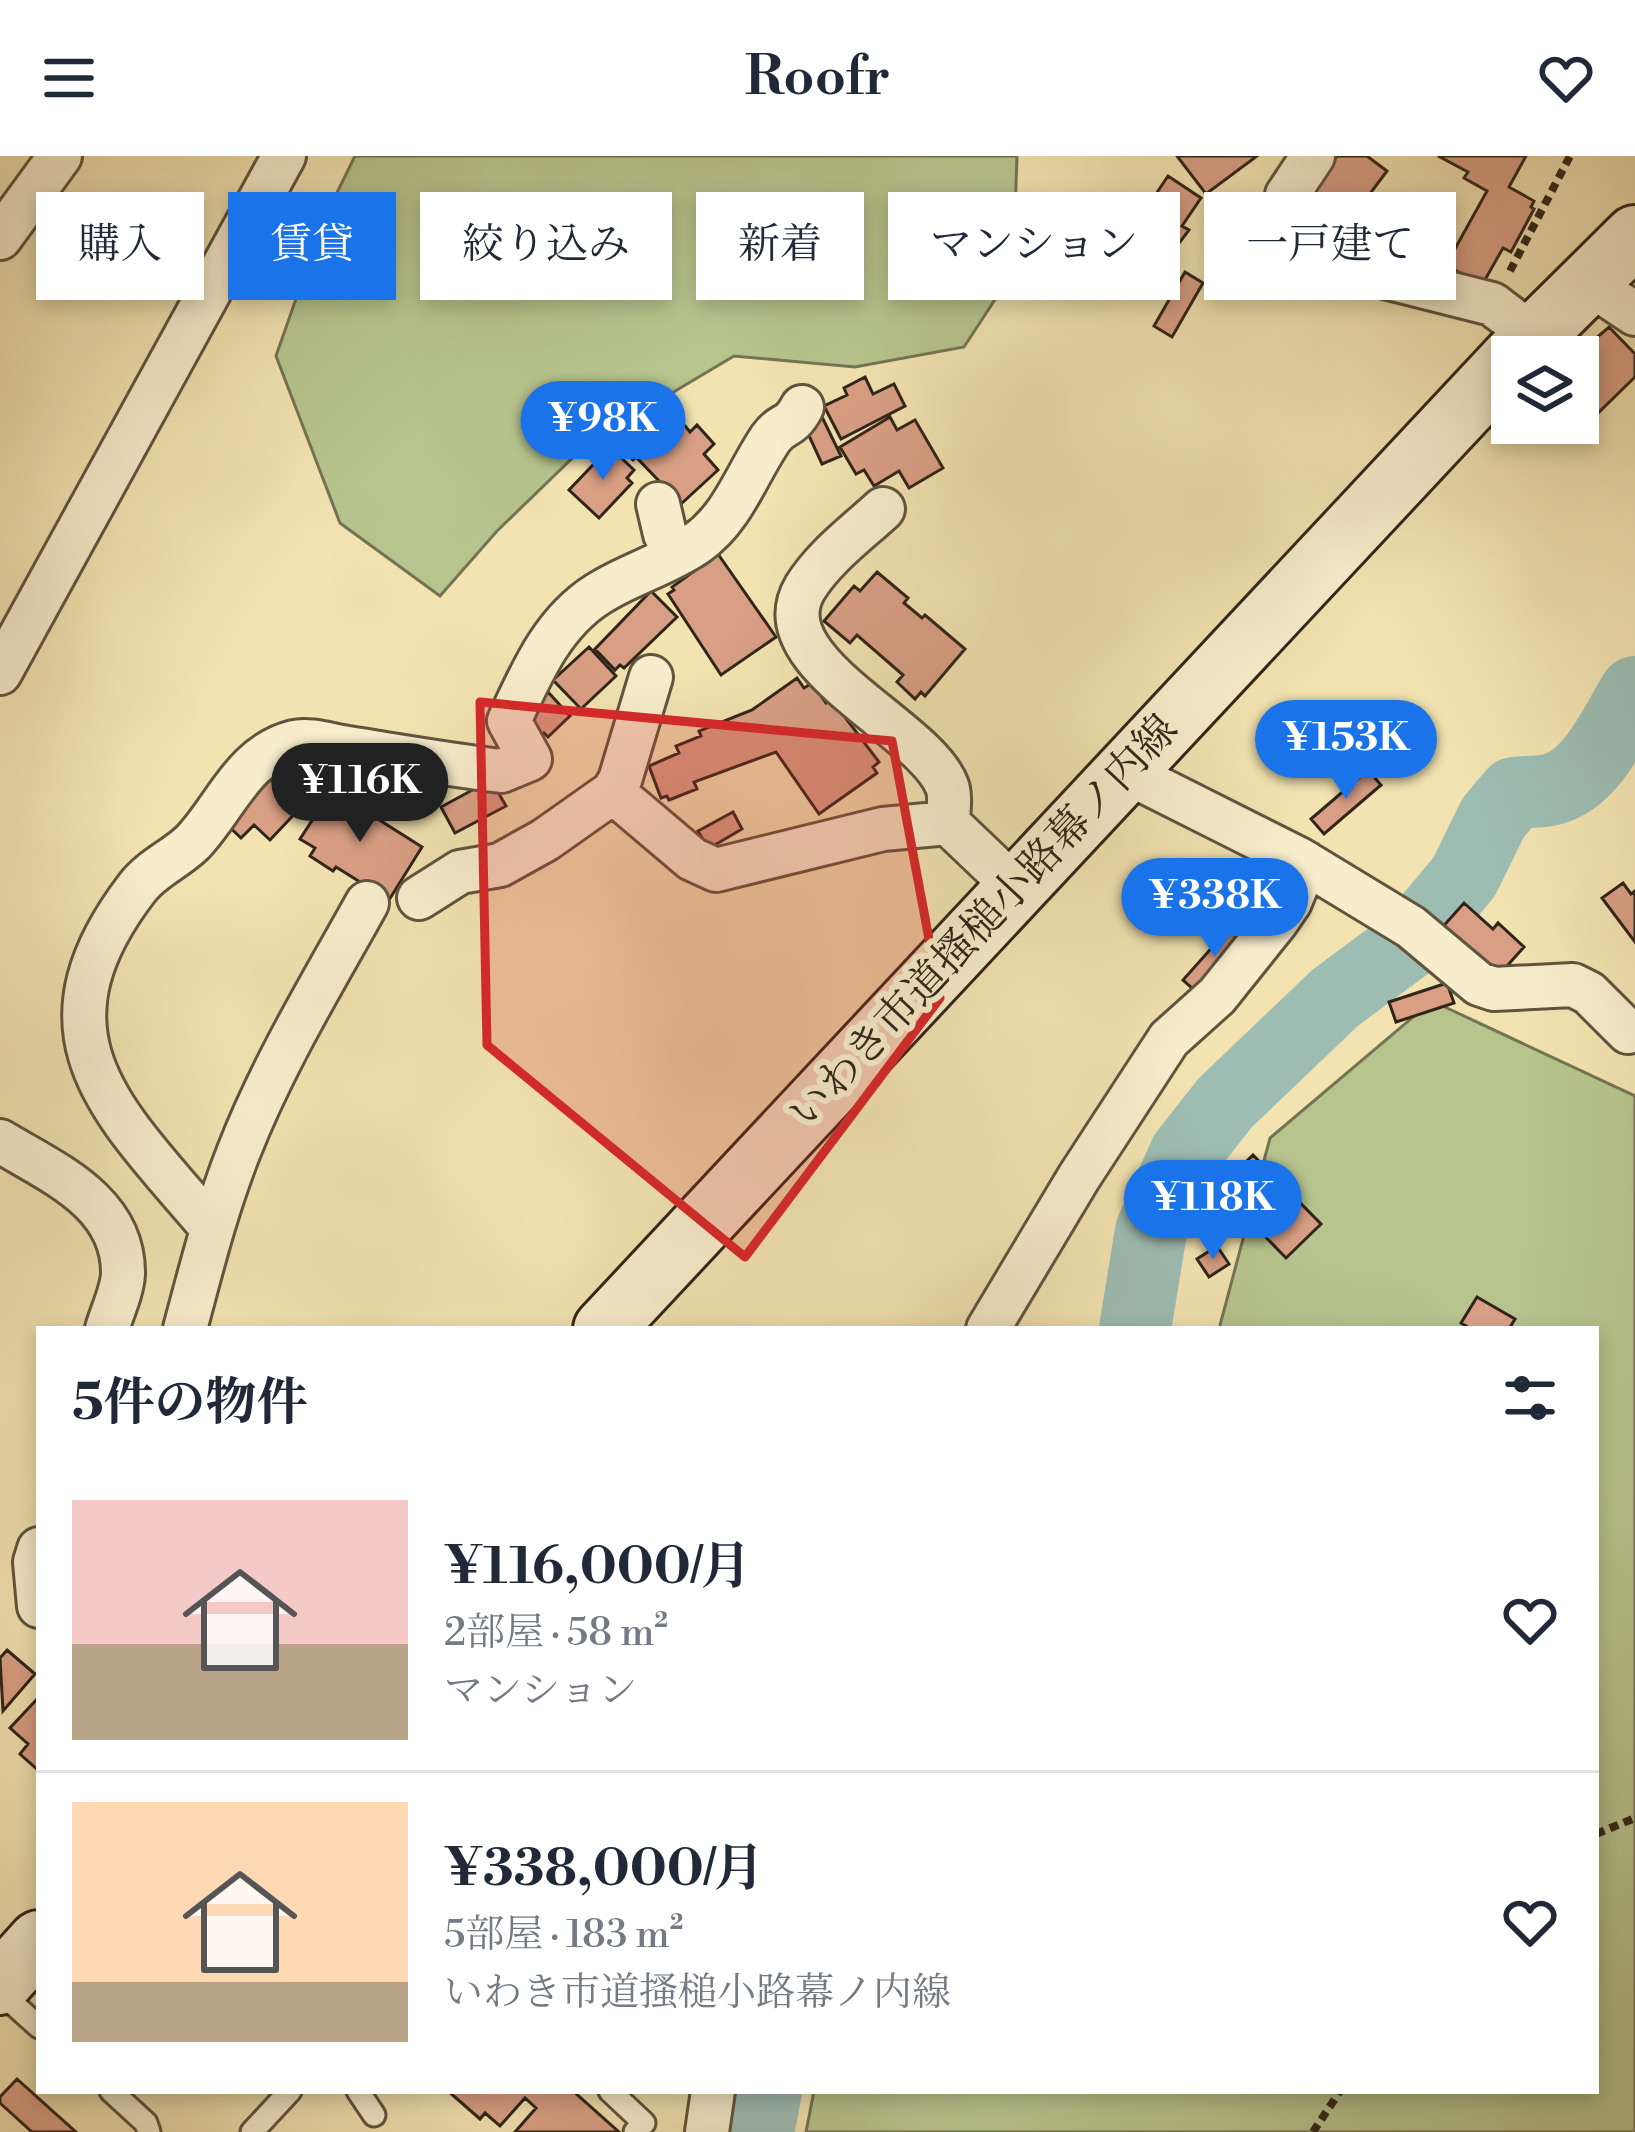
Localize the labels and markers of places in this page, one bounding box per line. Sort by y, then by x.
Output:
pin: ¥98K [532,381,674,483]
pin: ¥153K [1262,700,1430,802]
pin: ¥116K [276,743,444,845]
pin: ¥338K [1131,858,1299,960]
pin: ¥118K [1129,1160,1297,1262]

